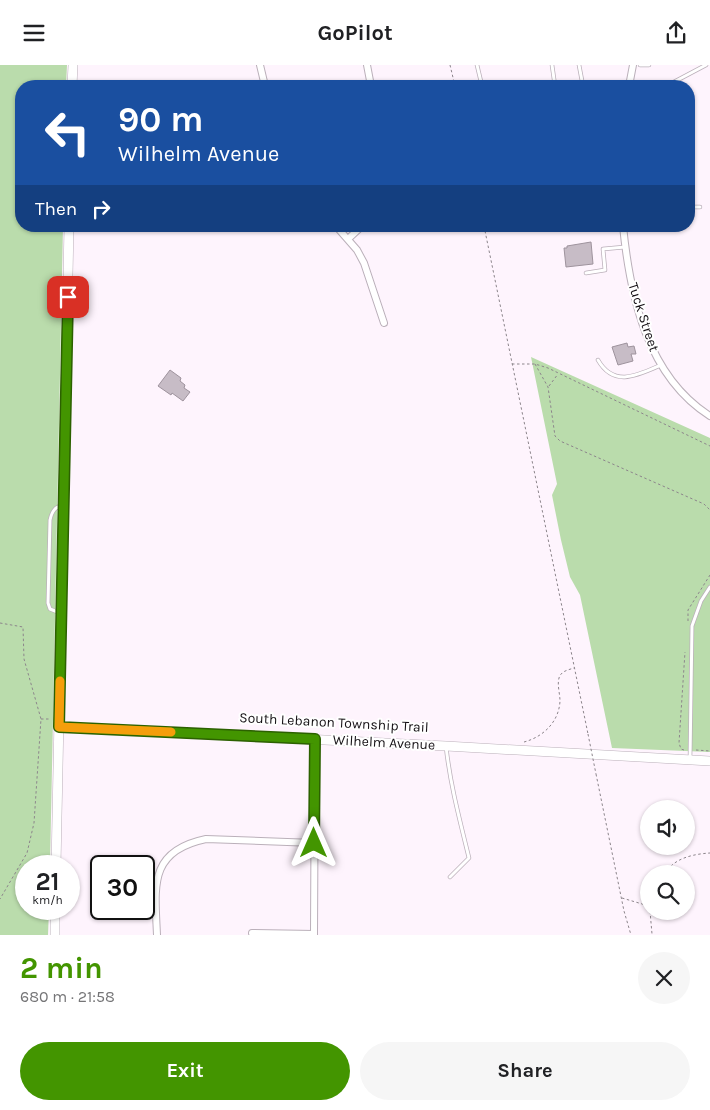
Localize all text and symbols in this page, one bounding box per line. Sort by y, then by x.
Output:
icon: menu [20,19,48,47]
icon: share [662,19,690,47]
text: GoPilot [317,20,393,46]
text: 90 m [118,99,204,140]
icon: left [35,100,100,165]
text: Wilhelm Avenue [118,141,279,167]
icon: right [87,195,115,223]
text: Then [35,198,77,220]
pin [47,276,89,318]
street label: Tuck Street [624,281,663,354]
icon: arrive [54,283,82,311]
street label: South Lebanon Township Trail [239,709,429,736]
street label: Wilhelm Avenue [332,731,436,754]
map controls [640,800,695,920]
button: sound [640,800,695,855]
position arrow [287,816,339,868]
speed limit sign: 30 [90,855,155,920]
button: search [640,865,695,920]
text: 21 [35,867,60,896]
text: km/h [32,893,63,907]
text: 2 min [20,950,103,986]
button: close [638,952,690,1004]
text: 680 m · 21:58 [20,987,115,1006]
button: Exit [20,1042,350,1100]
button: Share [360,1042,690,1100]

